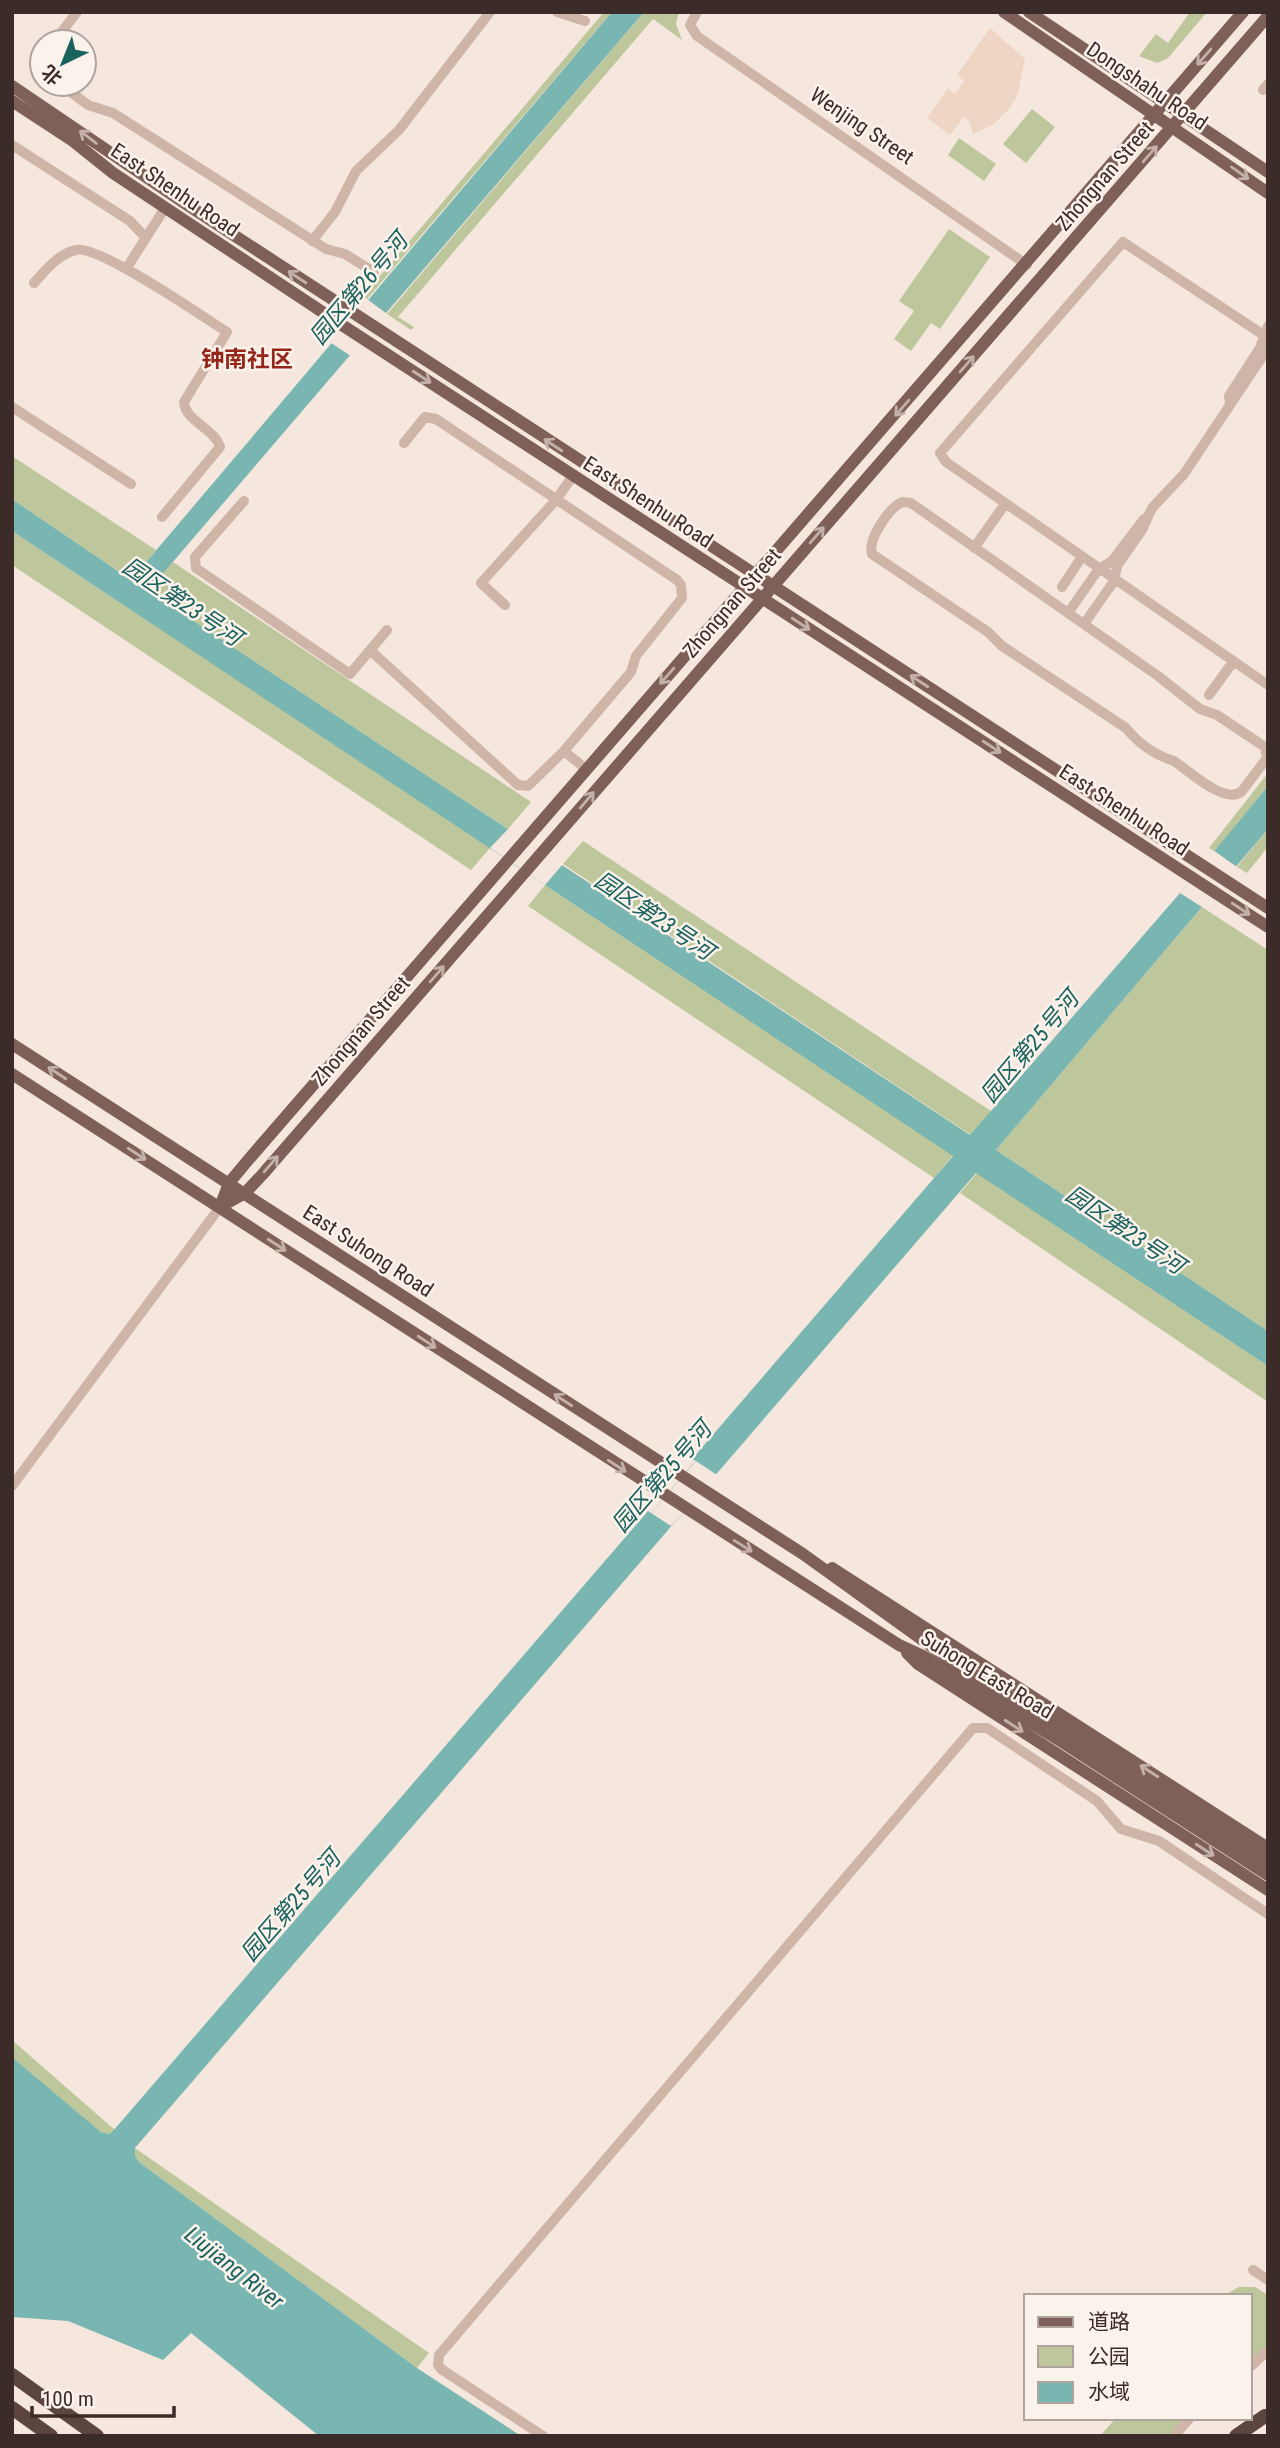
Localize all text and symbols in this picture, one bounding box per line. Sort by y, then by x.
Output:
north arrow [28,28,98,98]
street label: Dongshahu Road [1082,37,1212,135]
one-way arrow [1197,48,1212,66]
text: 北 [37,60,67,90]
street label: Wenjing Street [806,83,918,169]
street label: Zhongnan Street [1051,117,1159,235]
one-way arrow [79,130,98,145]
street label: East Shenhu Road [106,138,244,242]
one-way arrow [1142,146,1158,164]
one-way arrow [1230,166,1249,180]
water label: 园区第26号河 [305,225,416,350]
one-way arrow [288,270,308,284]
district label: 钟南社区 [201,346,293,373]
one-way arrow [959,355,975,373]
one-way arrow [412,370,431,385]
one-way arrow [894,399,910,417]
one-way arrow [543,437,563,451]
street label: East Shenhu Road [579,451,717,553]
one-way arrow [809,526,825,544]
street label: Zhongnan Street [678,544,786,662]
water label: 园区第23号河 [118,552,250,654]
one-way arrow [791,616,810,631]
one-way arrow [659,667,675,685]
one-way arrow [909,674,929,688]
one-way arrow [982,740,1001,755]
street label: East Shenhu Road [1055,759,1193,861]
one-way arrow [579,791,595,809]
water label: 园区第23号河 [590,866,722,968]
one-way arrow [1231,903,1251,917]
one-way arrow [429,965,445,983]
street label: Zhongnan Street [307,972,415,1090]
water label: 园区第25号河 [976,983,1087,1108]
one-way arrow [47,1065,67,1079]
one-way arrow [126,1147,146,1161]
one-way arrow [263,1155,279,1173]
water label: 园区第23号河 [1061,1180,1193,1282]
street label: East Suhong Road [298,1200,438,1302]
one-way arrow [266,1238,286,1252]
one-way arrow [416,1336,436,1350]
one-way arrow [554,1393,573,1407]
water label: 园区第25号河 [607,1413,720,1538]
one-way arrow [607,1459,627,1473]
one-way arrow [733,1539,752,1554]
street label: Suhong East Road [916,1626,1058,1724]
one-way arrow [1004,1720,1024,1734]
one-way arrow [1140,1764,1159,1779]
water label: 园区第25号河 [236,1842,349,1967]
one-way arrow [1195,1843,1215,1857]
water label: Liujiang River [179,2221,290,2316]
legend [1024,2294,1252,2420]
text: 道路 [1088,2310,1130,2334]
text: 公园 [1088,2345,1130,2369]
scale bar [32,2374,173,2418]
text: 水域 [1088,2380,1130,2404]
text: 100 m [42,2387,94,2411]

